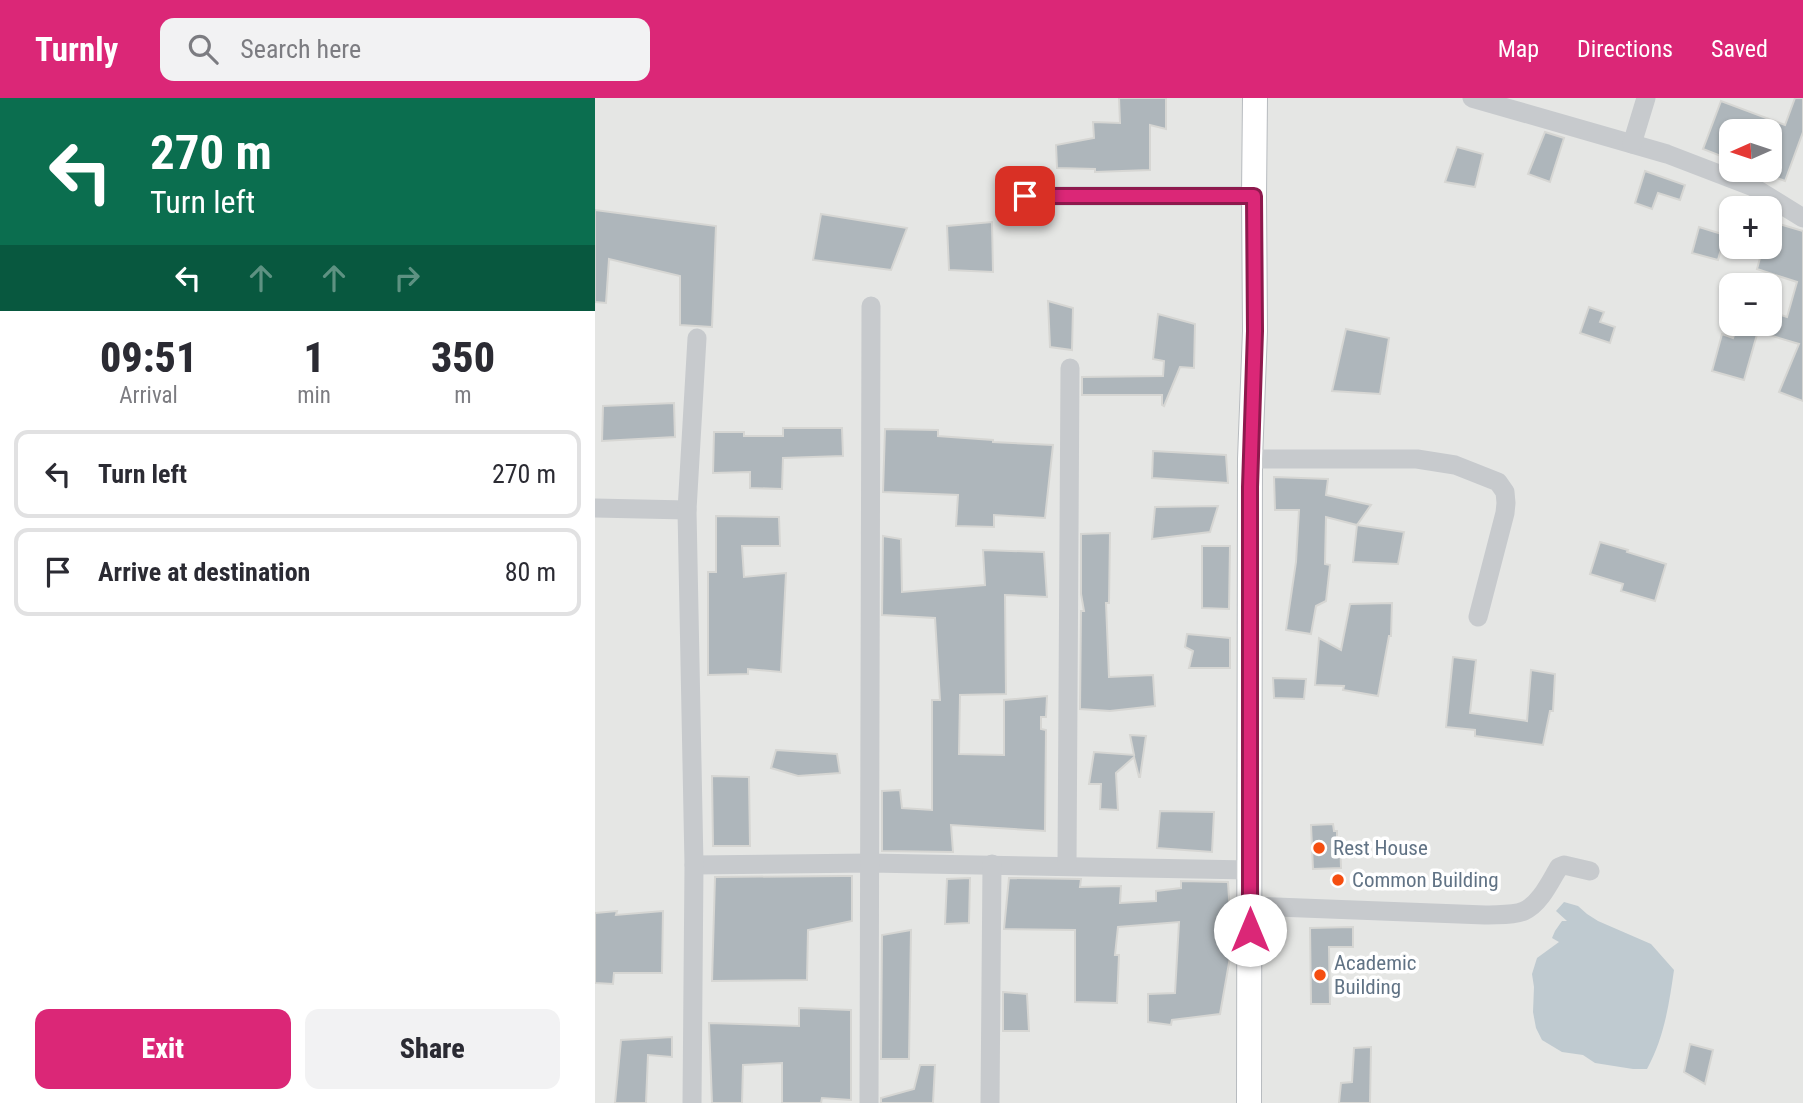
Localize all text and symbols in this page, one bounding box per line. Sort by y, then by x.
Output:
search box [160,18,650,81]
text: Turnly [35,30,118,69]
icon: search [184,30,222,68]
text: Search here [240,34,361,64]
text: Map [1498,35,1539,63]
text: Directions [1577,35,1673,63]
text: Saved [1711,35,1768,63]
north arrow [1719,119,1781,182]
map controls [1719,119,1782,336]
text: 270 m [150,124,272,181]
icon: left [35,126,126,217]
pin [995,166,1055,226]
icon: arrive [1006,177,1044,215]
text: Turn left [150,183,255,221]
button: + [1719,196,1782,259]
icon: left [169,259,207,297]
icon: ahead [242,259,280,297]
icon: ahead [315,259,353,297]
icon: right [388,259,426,297]
button: − [1719,273,1782,336]
text: 09:51 [100,333,197,382]
text: 1 [303,333,325,382]
text: 350 [431,333,495,382]
text: Arrival [119,382,178,409]
text: min [297,382,331,409]
text: m [454,382,472,409]
icon: left [39,455,77,493]
text: Turn left [98,459,187,489]
text: 270 m [492,459,556,489]
icon: arrive [39,553,77,591]
text: Arrive at destination [98,557,310,587]
text: 80 m [505,557,556,587]
place label: Rest House [1333,836,1428,860]
marker: Rest House [1311,840,1327,856]
place label: Common Building [1352,868,1499,892]
marker: Common Building [1330,872,1346,888]
position arrow [1213,893,1287,967]
place label: Academic Building [1334,951,1416,999]
marker: Academic Building [1312,967,1328,983]
button: Exit [35,1009,291,1089]
button: Share [305,1009,560,1089]

